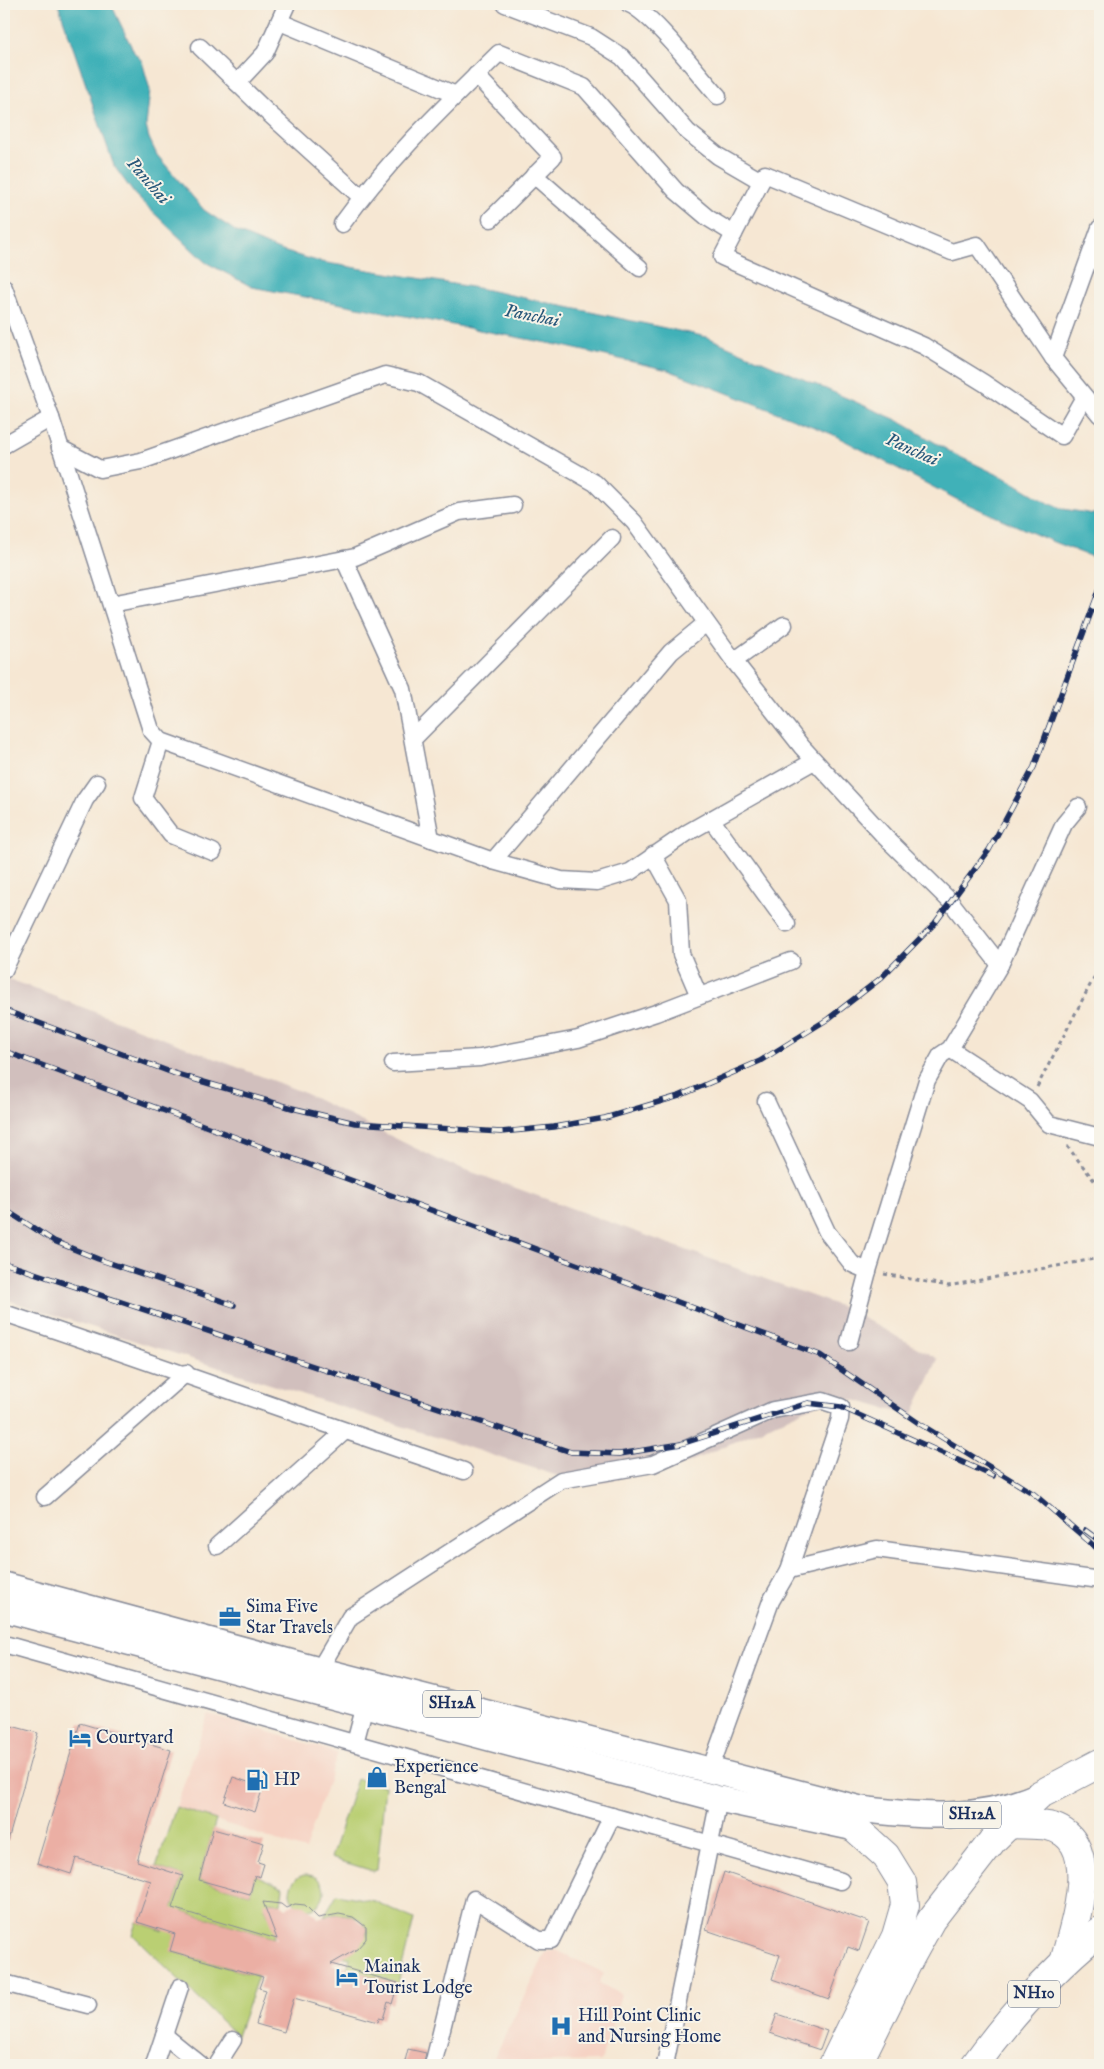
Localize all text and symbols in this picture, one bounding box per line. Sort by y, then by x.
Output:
water label: Panchai [121,152,176,211]
water label: Panchai [503,299,563,333]
water label: Panchai [882,428,944,473]
place label: Sima Five Star Travels [246,1596,333,1640]
office icon: Sima Five Star Travels [217,1604,243,1630]
road number: SH12A [423,1690,481,1718]
hotel icon: Courtyard [67,1725,93,1751]
place label: Courtyard [96,1727,174,1750]
place label: Experience Bengal [394,1756,478,1800]
shop icon: Experience Bengal [364,1764,390,1790]
fuel station icon: HP [244,1767,270,1793]
place label: HP [274,1769,300,1792]
road number: SH12A [943,1802,1001,1828]
place label: Mainak Tourist Lodge [364,1956,473,2000]
hotel icon: Mainak Tourist Lodge [334,1964,360,1990]
road number: NH10 [1008,1980,1060,2008]
place label: Hill Point Clinic and Nursing Home [578,2005,721,2049]
hospital icon: Hill Point Clinic and Nursing Home [548,2013,574,2039]

